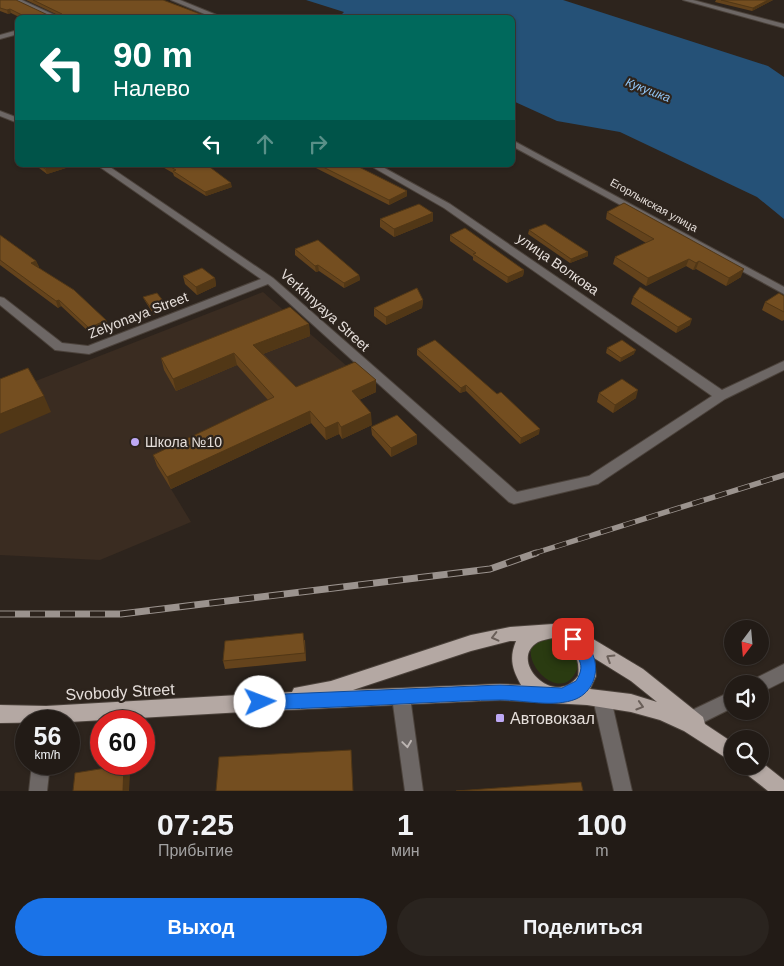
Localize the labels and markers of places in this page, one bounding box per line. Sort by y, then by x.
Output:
place label: Школа №10 [145,434,222,450]
marker: Школа №10 [129,436,141,448]
pin [552,618,594,660]
place label: Автовокзал [510,710,595,727]
marker: Автовокзал [494,712,506,724]

